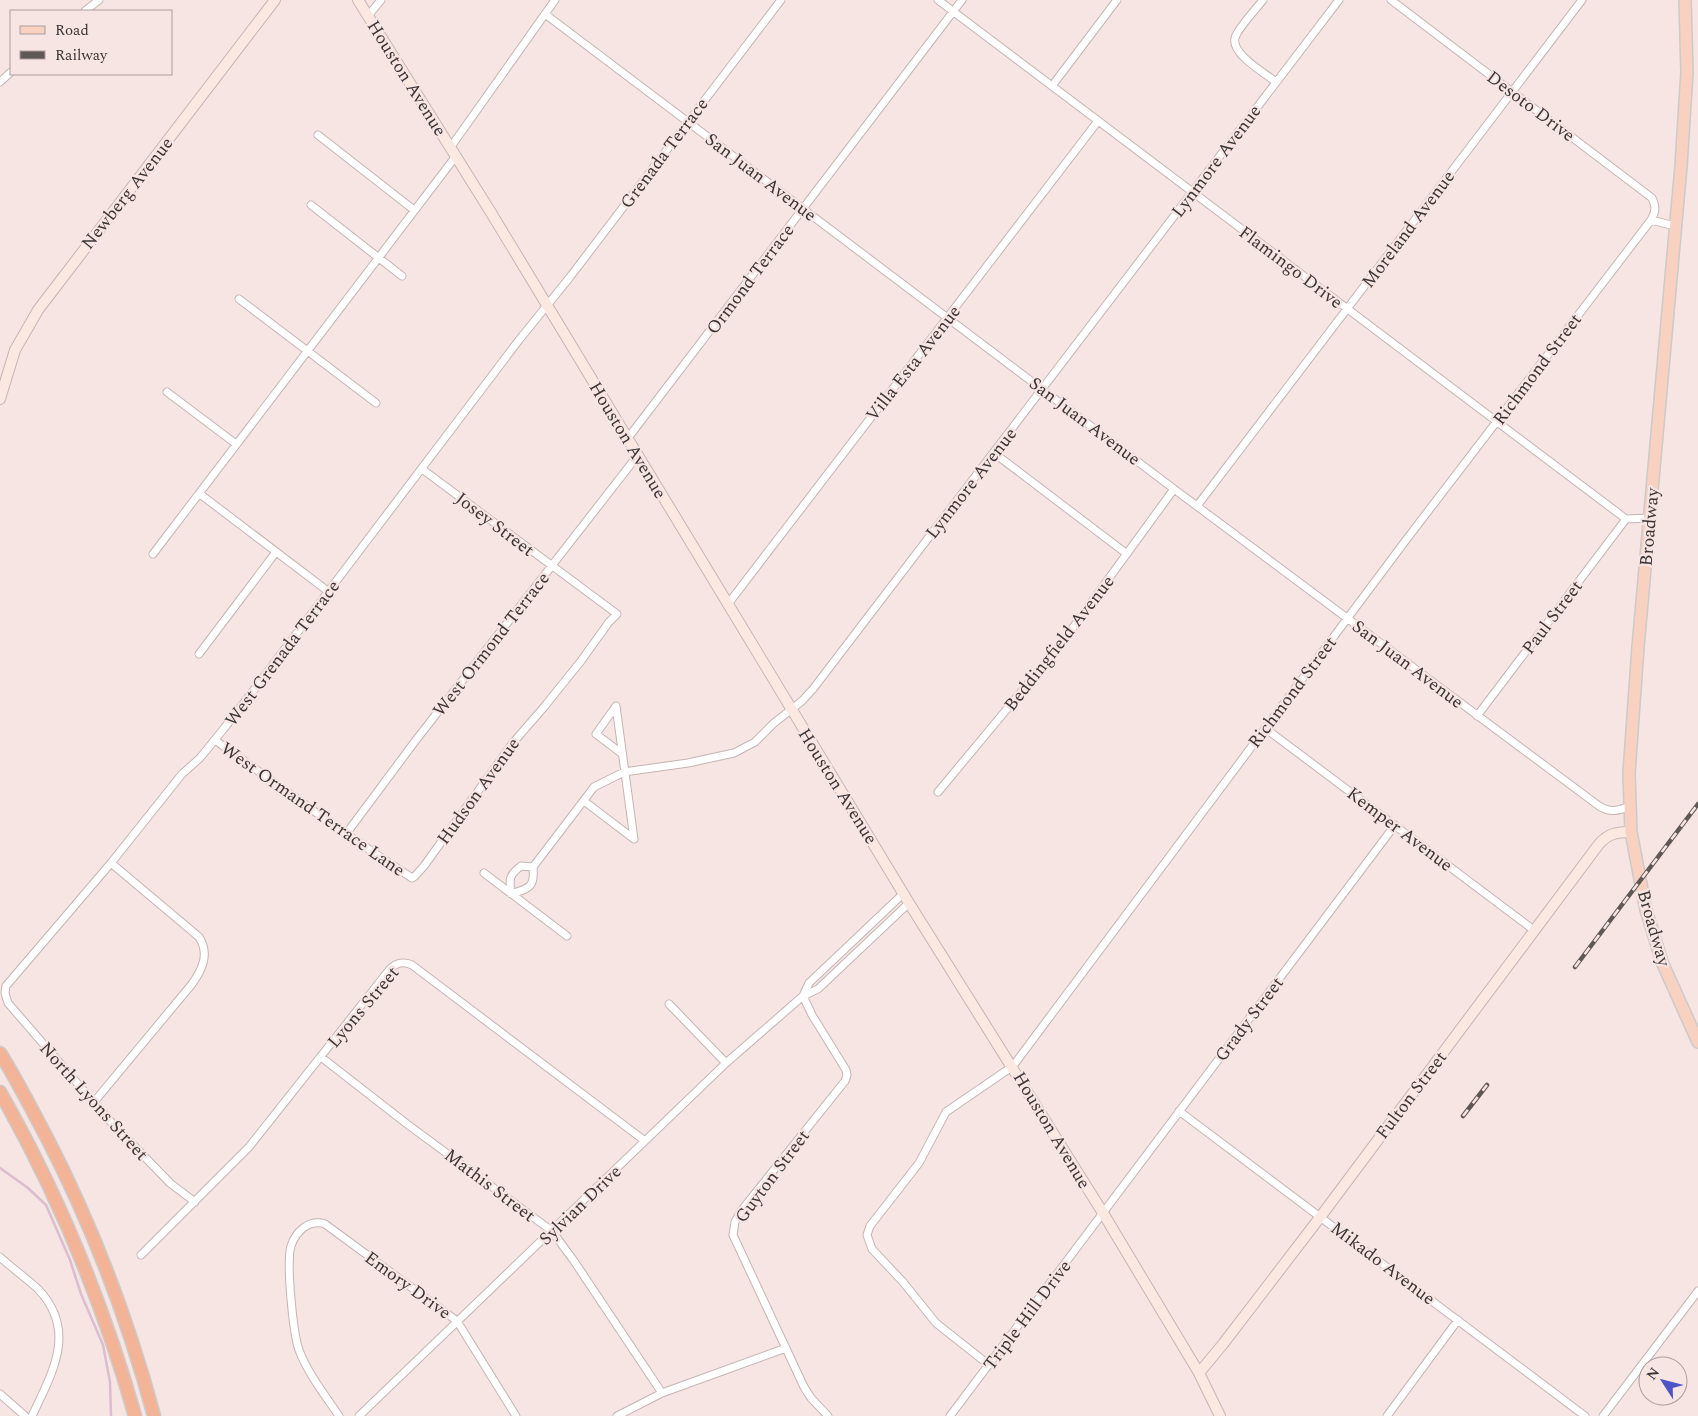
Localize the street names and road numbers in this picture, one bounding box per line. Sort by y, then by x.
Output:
street label: Houston Avenue [360,15,453,142]
street label: Desoto Drive [1481,64,1581,149]
street label: Grenada Terrace [614,92,715,214]
street label: Lynmore Avenue [1165,99,1268,223]
street label: San Juan Avenue [699,126,822,228]
street label: Newberg Avenue [75,131,180,255]
street label: Moreland Avenue [1355,165,1462,294]
street label: Ormond Terrace [700,218,801,340]
street label: Flamingo Drive [1233,219,1348,316]
street label: Villa Esta Avenue [859,299,968,427]
street label: Richmond Street [1486,308,1589,431]
street label: San Juan Avenue [1023,370,1146,472]
street label: Houston Avenue [582,377,673,504]
street label: Lynmore Avenue [919,422,1024,545]
street label: Broadway [1633,485,1666,567]
street label: Josey Street [449,486,540,563]
street label: West Ormond Terrace [426,566,557,722]
street label: Beddingfield Avenue [998,569,1121,717]
street label: West Grenada Terrace [218,574,347,732]
street label: Paul Street [1515,574,1589,660]
street label: San Juan Avenue [1346,613,1469,715]
street label: Richmond Street [1241,631,1344,754]
street label: Houston Avenue [791,723,884,850]
street label: Hudson Avenue [430,732,527,850]
street label: West Ormand Terrace Lane [215,735,410,884]
street label: Kemper Avenue [1341,780,1458,878]
street label: Broadway [1630,887,1678,971]
street label: Lyons Street [321,961,406,1054]
street label: Grady Street [1208,971,1290,1068]
street label: North Lyons Street [33,1036,155,1167]
street label: Fulton Street [1369,1045,1454,1145]
street label: Houston Avenue [1006,1067,1097,1194]
street label: Guyton Street [728,1124,817,1229]
street label: Mathis Street [438,1142,541,1229]
street label: Sylvian Drive [533,1159,628,1252]
street label: Mikado Avenue [1325,1215,1441,1312]
street label: Emory Drive [359,1245,457,1326]
street label: Triple Hill Drive [977,1254,1078,1376]

